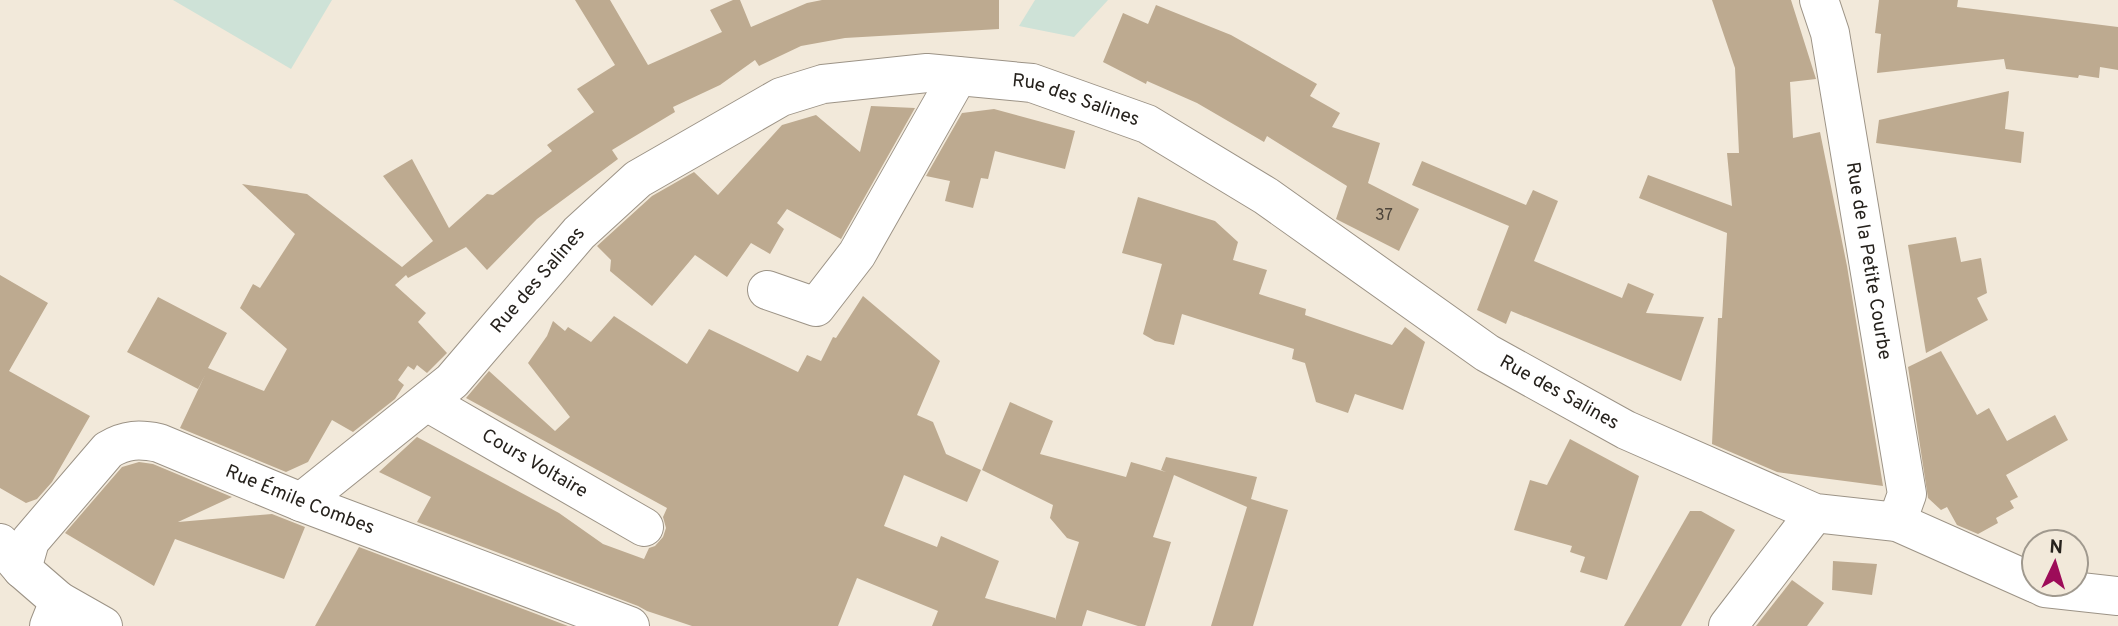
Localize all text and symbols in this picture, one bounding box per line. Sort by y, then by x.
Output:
street label: Rue des Salines [1011,69,1143,132]
street label: Rue de la Petite Courbe [1840,160,1896,362]
house number: 37 [1375,206,1393,226]
street label: Rue des Salines [486,222,591,339]
street label: Rue des Salines [1495,350,1623,436]
street label: Cours Voltaire [477,424,592,504]
street label: Rue Émile Combes [222,460,378,541]
north arrow [2020,528,2090,598]
text: N [2048,536,2064,560]

